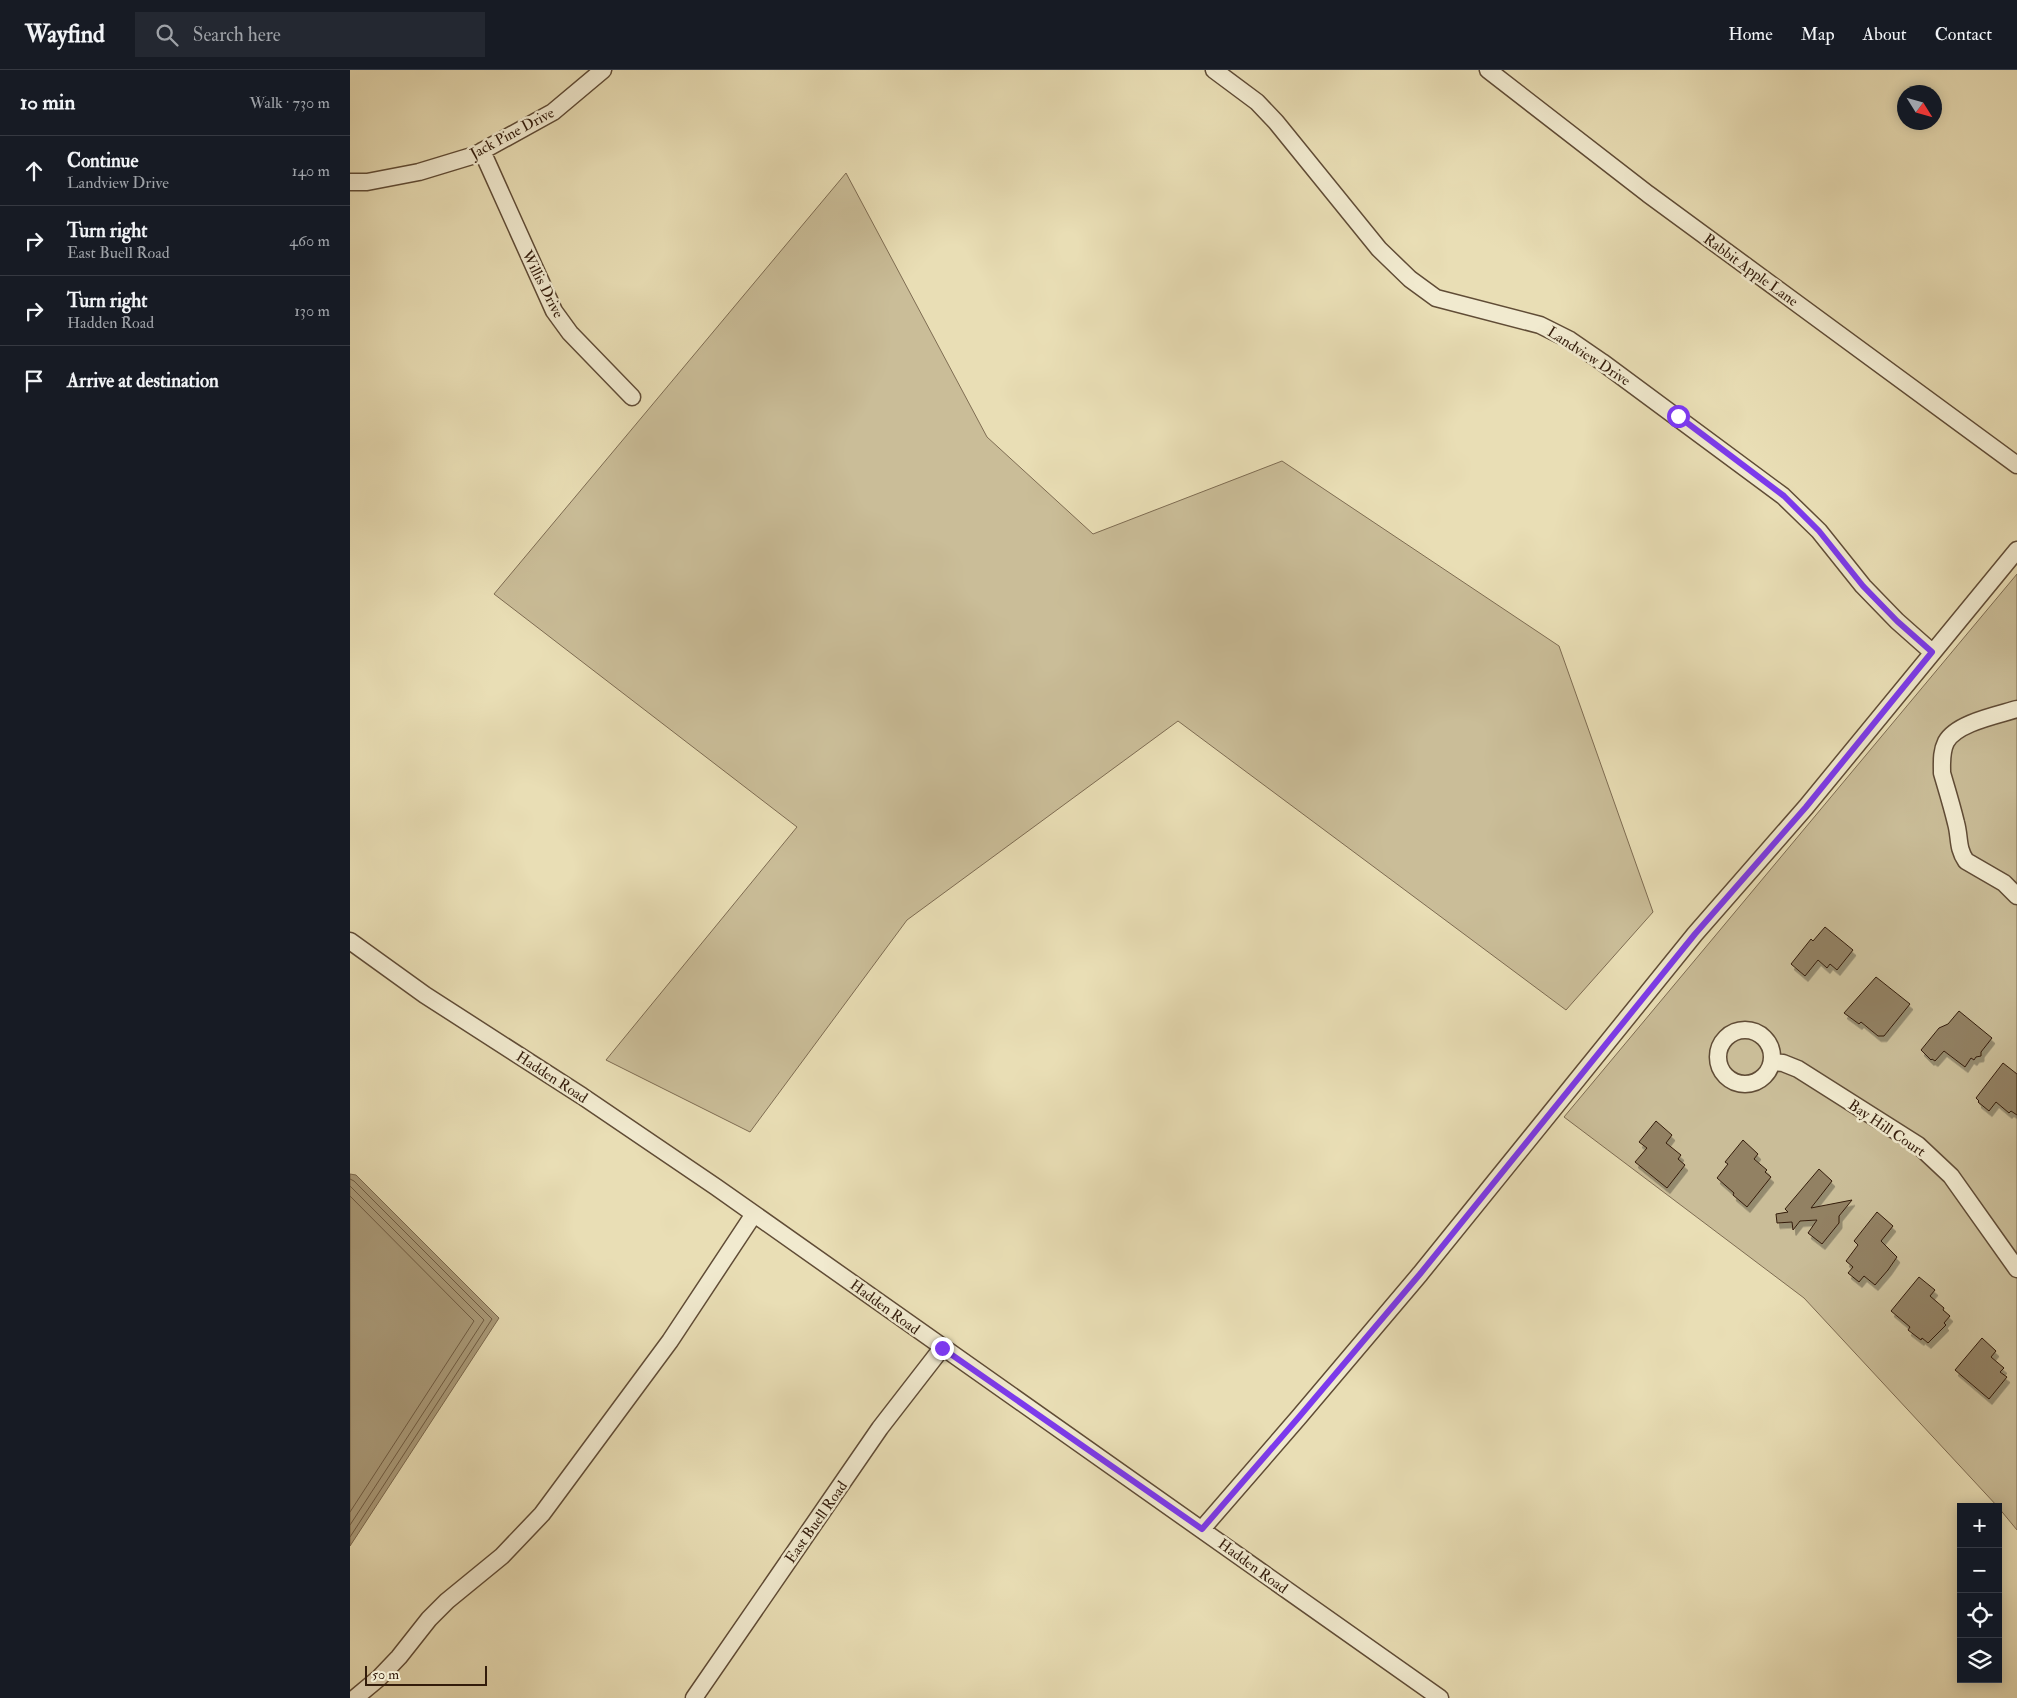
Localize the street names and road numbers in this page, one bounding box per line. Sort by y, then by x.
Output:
street label: Jack Pine Drive [466,103,558,165]
street label: Rabbit Apple Lane [1699,230,1802,312]
street label: Willis Drive [517,246,568,321]
street label: Landview Drive [1544,322,1634,390]
street label: Hadden Road [512,1047,592,1108]
street label: Bay Hill Court [1844,1096,1929,1161]
street label: Hadden Road [846,1276,924,1339]
street label: East Buell Road [781,1477,852,1567]
street label: Hadden Road [1214,1535,1292,1598]

